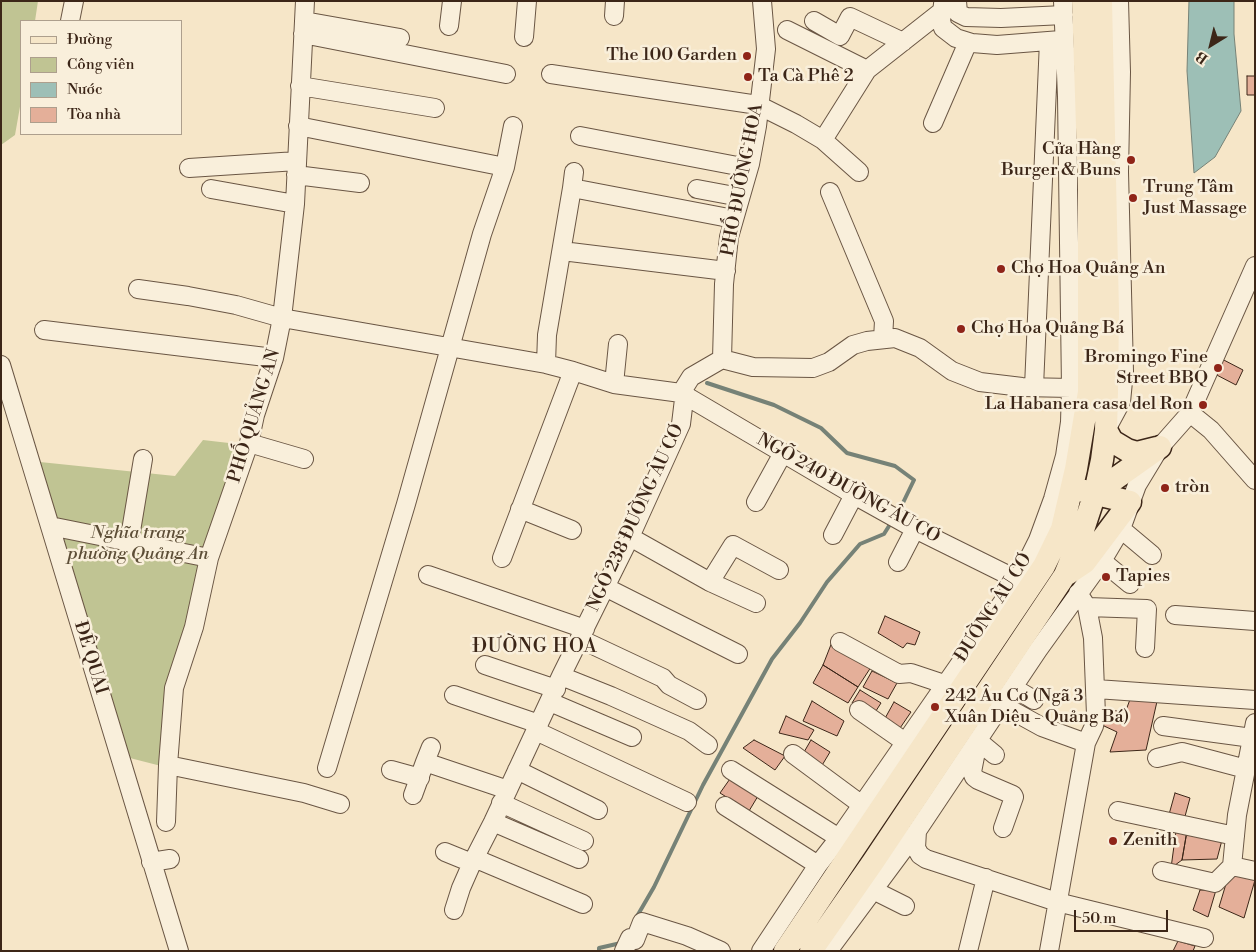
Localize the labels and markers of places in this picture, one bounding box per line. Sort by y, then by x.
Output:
place label: The 100 Garden [606,45,737,67]
marker: The 100 Garden [741,50,753,62]
place label: Ta Cà Phê 2 [758,66,854,88]
marker: Ta Cà Phê 2 [742,71,754,83]
place label: Cửa Hàng Burger & Buns [1001,139,1121,182]
marker: Cửa Hàng Burger & Buns [1125,154,1137,166]
place label: Trung Tâm Just Massage [1143,177,1247,220]
marker: Trung Tâm Just Massage [1127,192,1139,204]
place label: Chợ Hoa Quảng An [1011,258,1166,280]
marker: Chợ Hoa Quảng An [995,263,1007,275]
place label: Chợ Hoa Quảng Bá [971,318,1124,340]
marker: Chợ Hoa Quảng Bá [955,323,967,335]
place label: Bromingo Fine Street BBQ [1085,347,1208,389]
marker: Bromingo Fine Street BBQ [1212,362,1224,374]
place label: La Habanera casa del Ron [985,394,1193,416]
marker: La Habanera casa del Ron [1197,399,1209,411]
place label: tròn [1175,477,1210,499]
marker: tròn [1159,482,1171,494]
place label: Tapies [1116,566,1170,588]
marker: Tapies [1100,571,1112,583]
place label: 242 Âu Cơ (Ngã 3 Xuân Diệu - Quảng Bá) [945,686,1129,729]
marker: 242 Âu Cơ (Ngã 3 Xuân Diệu - Quảng Bá) [929,701,941,713]
place label: Zenith [1123,830,1178,852]
marker: Zenith [1107,835,1119,847]

